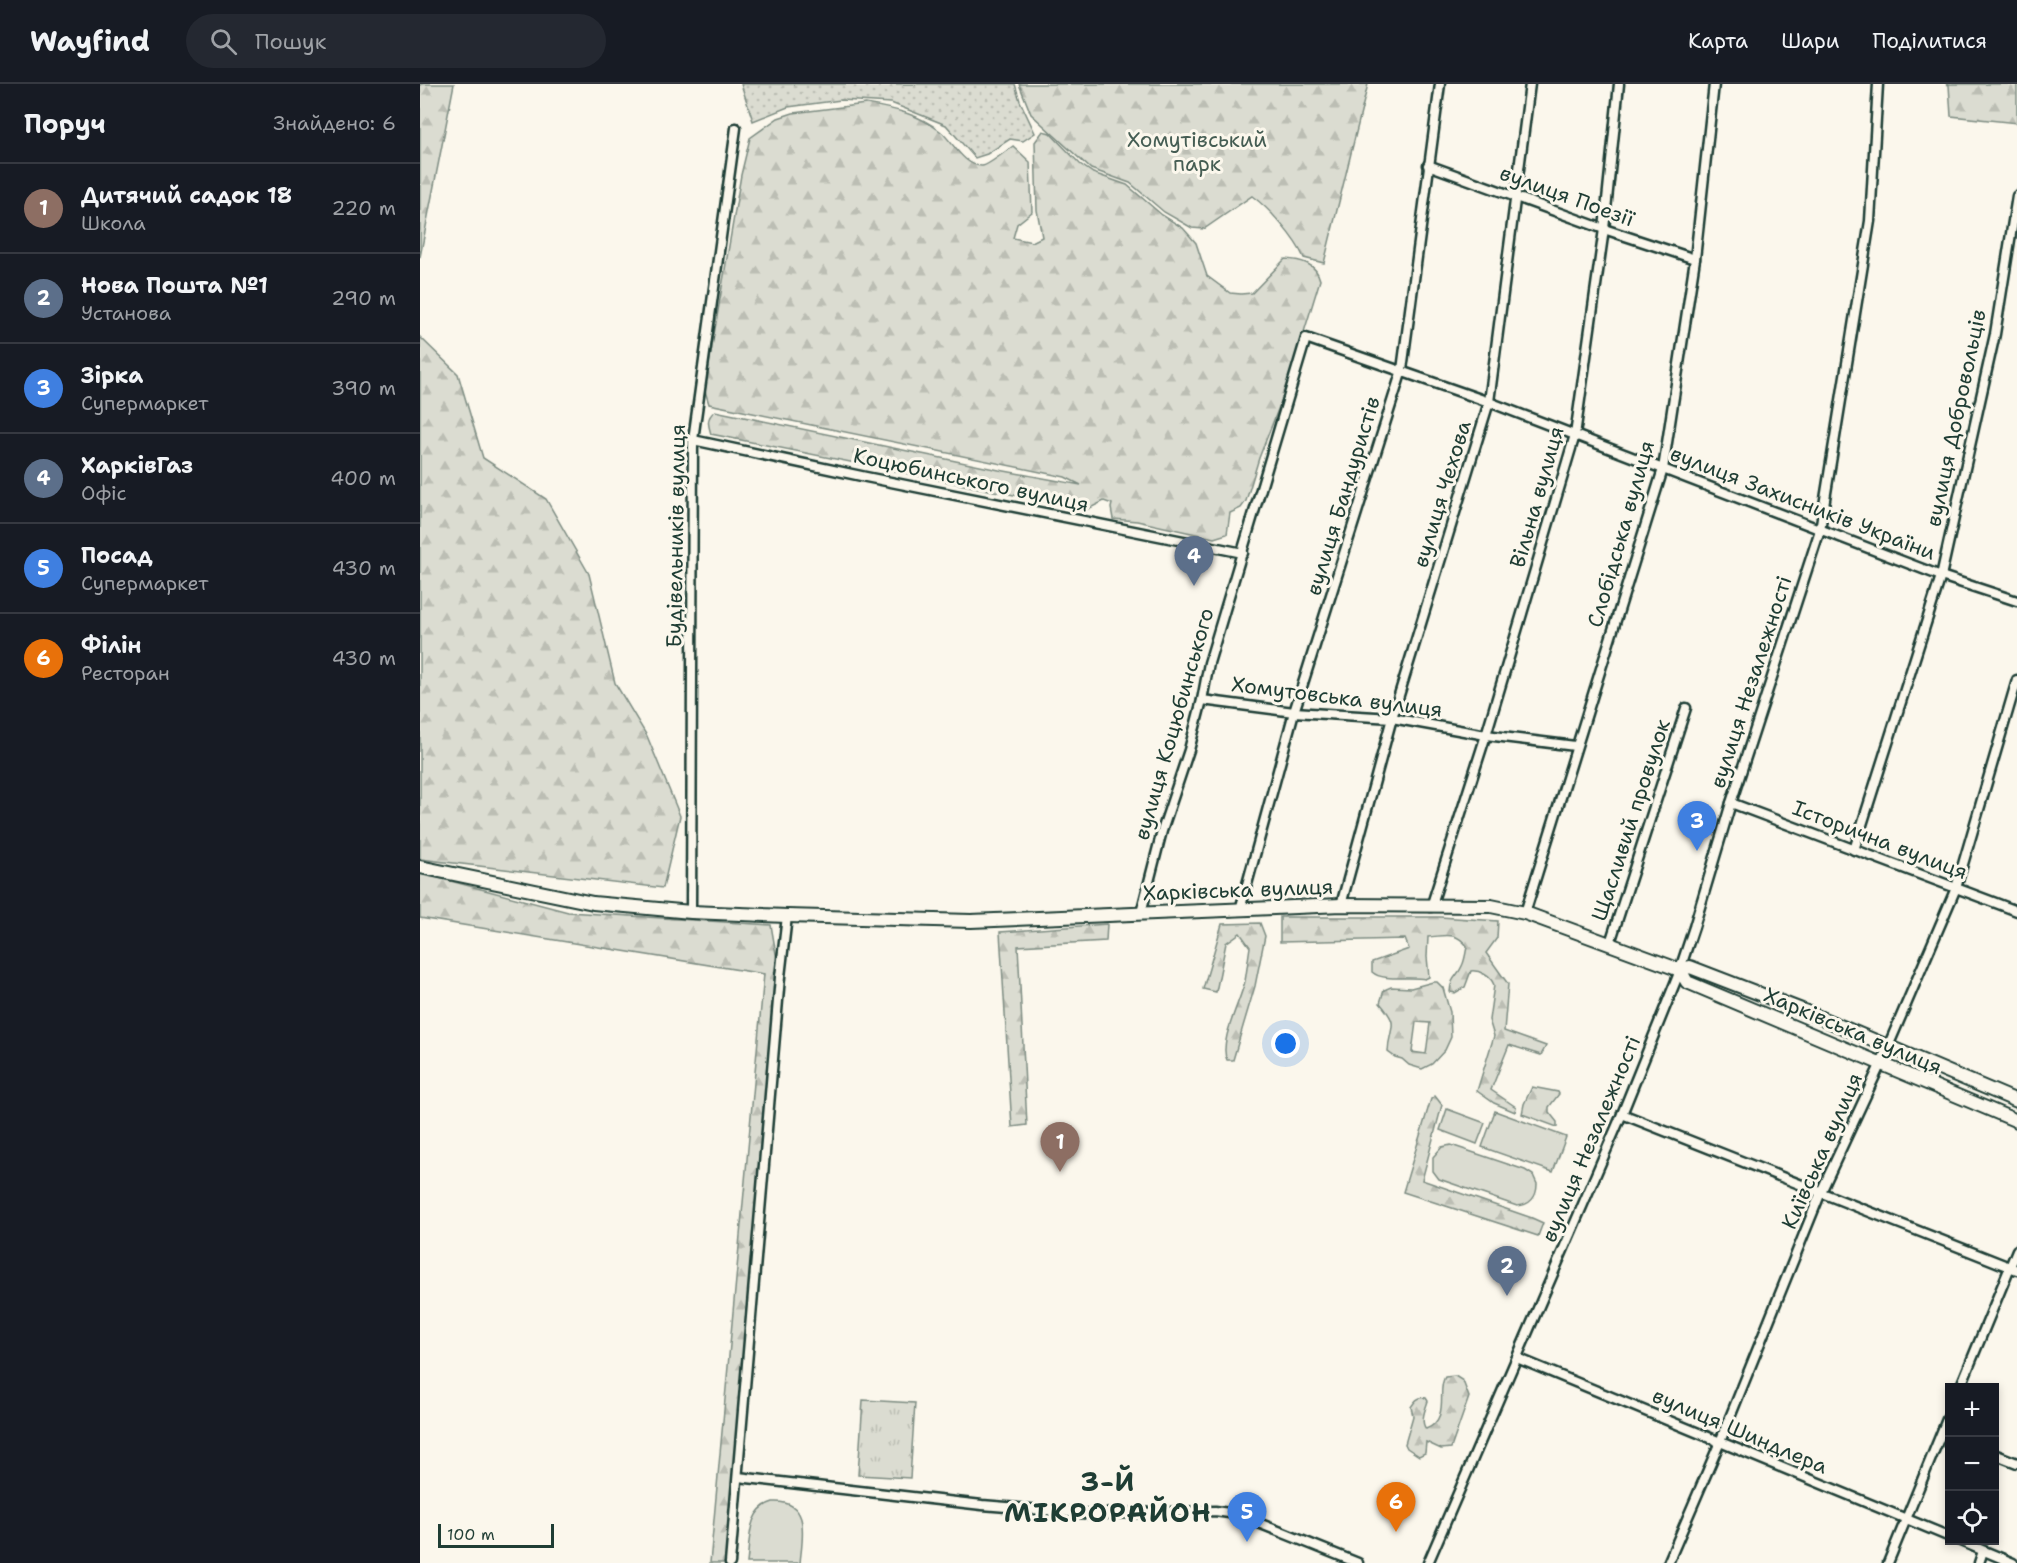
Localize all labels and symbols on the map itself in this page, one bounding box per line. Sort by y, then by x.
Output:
park label: Хомутівський парк [1127,126,1267,178]
street label: вулиця Поезії [1496,159,1639,234]
street label: вулиця Добровольців [1919,307,1993,529]
street label: вулиця Бандуристів [1299,393,1387,599]
street label: вулиця Чехова [1406,417,1478,571]
street label: Вільна вулиця [1503,423,1571,571]
street label: Будівельників вулиця [660,424,692,648]
street label: Слобідська вулиця [1581,437,1661,631]
street label: вулиця Захисників України [1666,439,1940,567]
street label: Коцюбинського вулиця [851,441,1091,519]
pin: 4 [1174,536,1214,586]
street label: вулиця Незалежності [1703,572,1799,792]
street label: вулиця Коцюбинського [1127,605,1221,843]
street label: Хомутовська вулиця [1230,670,1444,724]
street label: Щасливий провулок [1585,716,1677,924]
street label: Історична вулиця [1788,794,1972,886]
pin: 3 [1678,802,1716,851]
street label: Харківська вулиця [1142,873,1334,907]
street label: Харківська вулиця [1760,981,1946,1081]
your location [1271,1029,1300,1058]
street label: вулиця Незалежності [1535,1032,1647,1246]
street label: Київська вулиця [1775,1068,1869,1234]
pin: 1 [1040,1122,1080,1172]
pin: 2 [1488,1246,1526,1296]
street label: вулиця Шиндлера [1648,1381,1832,1481]
district label: 3-Й МІКРОРАЙОН [1004,1463,1212,1531]
pin: 6 [1376,1482,1416,1532]
pin: 5 [1228,1492,1266,1542]
scale bar [438,1521,554,1548]

